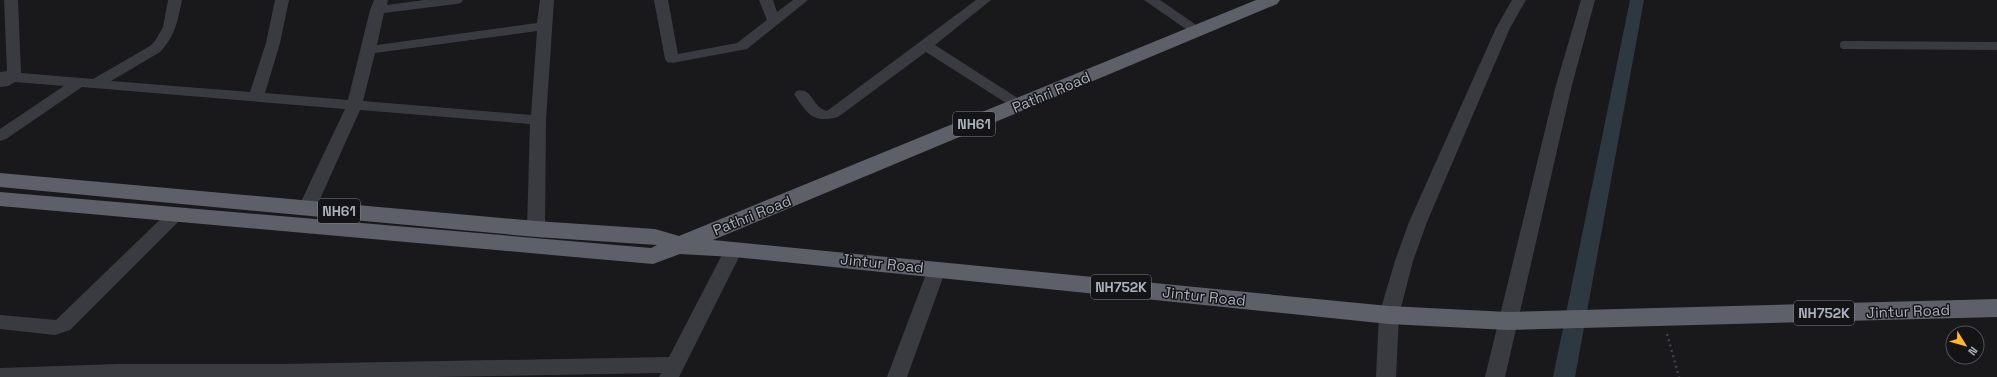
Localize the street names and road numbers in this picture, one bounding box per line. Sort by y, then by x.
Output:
street label: Pathri Road [1009,67,1093,117]
road number: NH61 [953,112,995,136]
street label: Pathri Road [710,191,794,239]
road number: NH61 [318,199,360,223]
street label: Jintur Road [839,249,925,277]
road number: NH752K [1091,275,1151,299]
street label: Jintur Road [1161,282,1247,310]
street label: Jintur Road [1866,300,1950,322]
road number: NH752K [1794,301,1854,325]

